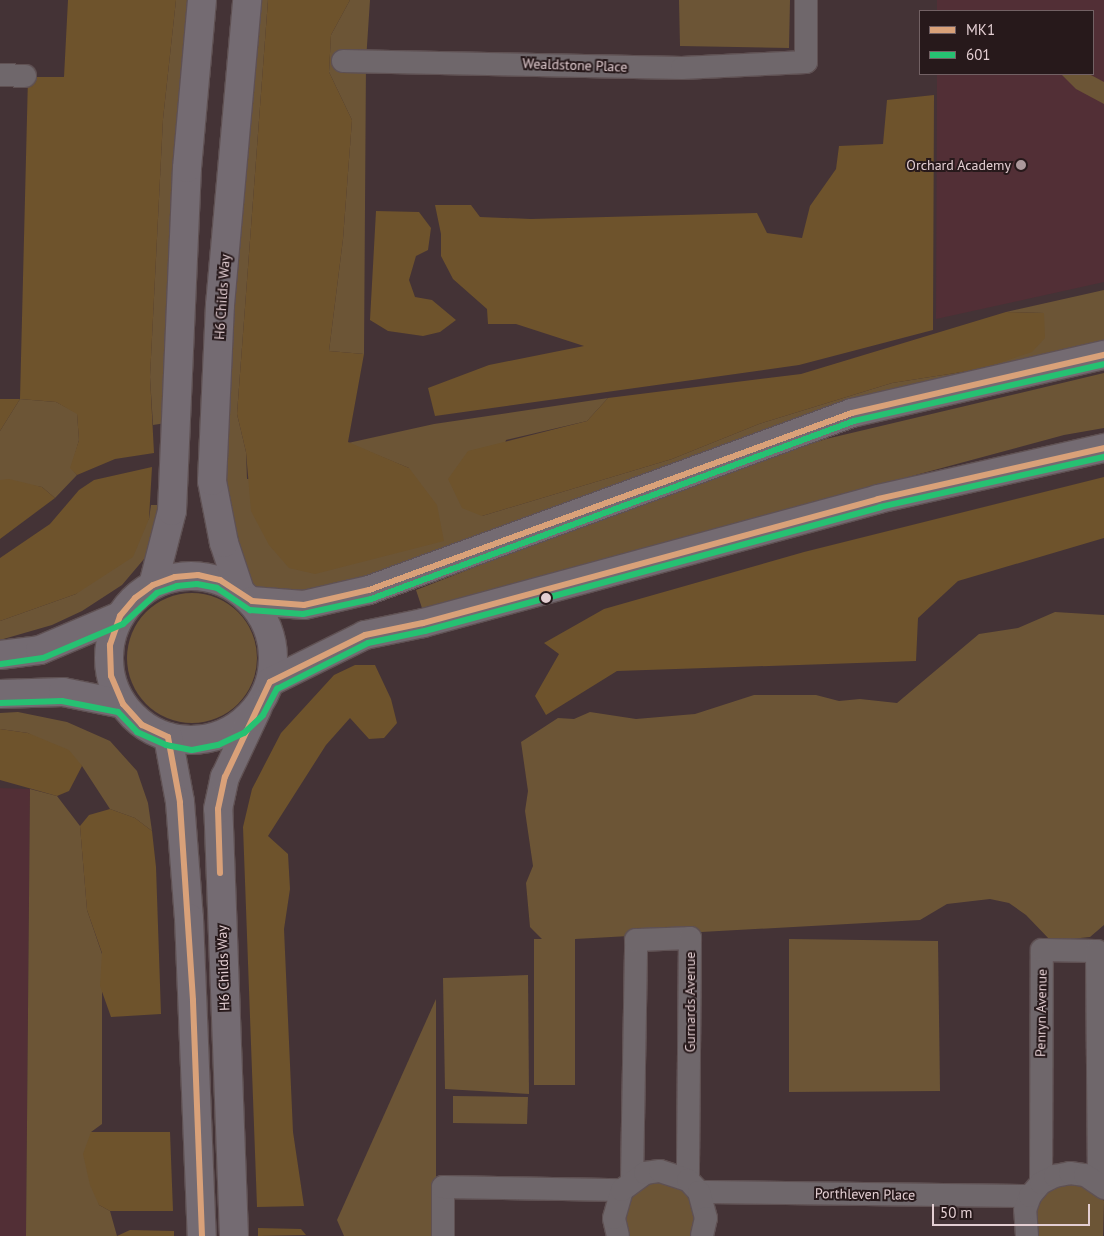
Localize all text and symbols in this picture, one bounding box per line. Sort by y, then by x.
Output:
legend [919,10,1094,75]
text: MK1 [966,20,995,39]
text: 601 [966,45,991,64]
street label: Wealdstone Place [522,55,628,75]
place label: Orchard Academy [906,157,1011,173]
marker: Orchard Academy [1015,159,1027,171]
street label: H6 Childs Way [211,254,233,340]
unlabelled marker [541,593,551,603]
street label: H6 Childs Way [213,925,233,1011]
street label: Gurnards Avenue [682,951,698,1053]
street label: Penryn Avenue [1032,969,1050,1057]
street label: Porthleven Place [815,1185,915,1203]
scale bar [934,1194,1092,1226]
text: 50 m [940,1203,973,1222]

